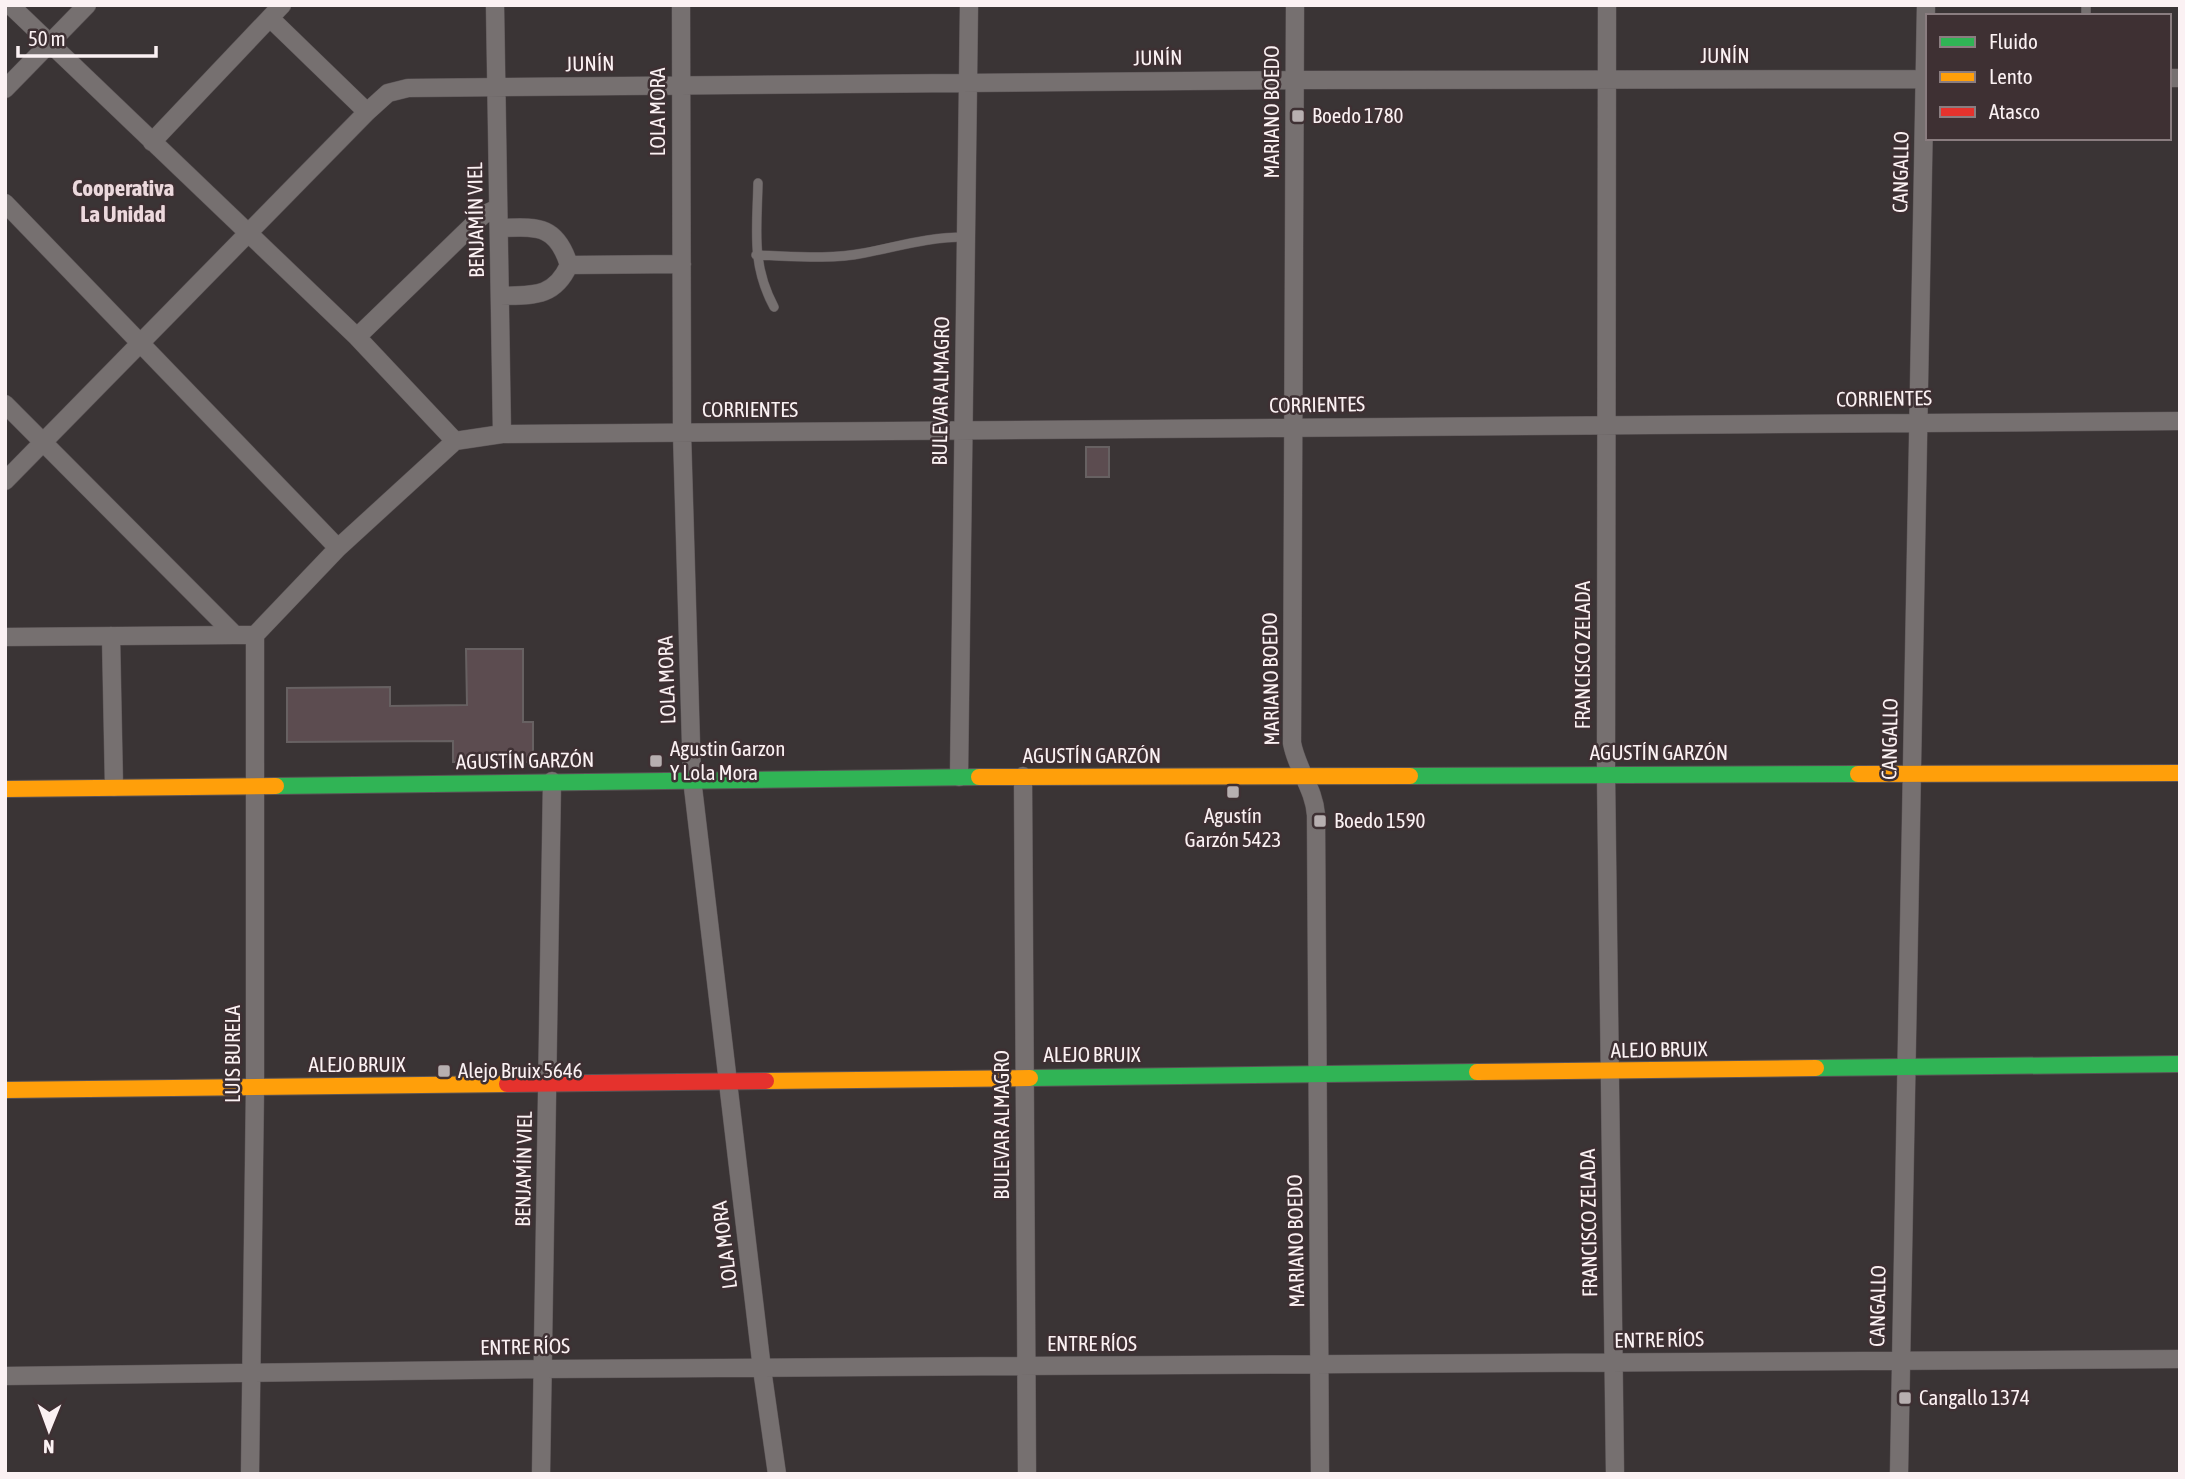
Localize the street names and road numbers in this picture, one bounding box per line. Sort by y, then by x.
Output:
street label: JUNÍN [1700,43,1750,67]
street label: JUNÍN [1133,45,1183,69]
street label: MARIANO BOEDO [1259,45,1283,179]
street label: JUNÍN [565,51,615,75]
street label: LOLA MORA [645,67,669,156]
street label: CANGALLO [1887,131,1913,213]
street label: BENJAMÍN VIEL [462,162,488,278]
street label: BULEVAR ALMAGRO [927,316,953,466]
street label: CORRIENTES [1836,385,1932,411]
street label: CORRIENTES [1269,391,1365,417]
street label: CORRIENTES [702,397,798,421]
street label: FRANCISCO ZELADA [1570,580,1594,729]
street label: MARIANO BOEDO [1257,612,1283,746]
street label: LOLA MORA [652,635,680,725]
street label: CANGALLO [1876,698,1902,780]
street label: AGUSTÍN GARZÓN [1590,740,1728,764]
street label: AGUSTÍN GARZÓN [1023,743,1161,767]
street label: AGUSTÍN GARZÓN [456,747,594,773]
street label: LUIS BURELA [220,1004,244,1103]
street label: ALEJO BRUIX [1610,1036,1708,1062]
street label: ALEJO BRUIX [1044,1042,1141,1066]
street label: BULEVAR ALMAGRO [989,1050,1013,1200]
street label: ALEJO BRUIX [309,1052,406,1076]
street label: BENJAMÍN VIEL [510,1111,536,1227]
street label: FRANCISCO ZELADA [1575,1148,1601,1297]
street label: MARIANO BOEDO [1282,1174,1308,1308]
street label: LOLA MORA [707,1199,741,1290]
street label: CANGALLO [1864,1265,1890,1347]
street label: ENTRE RÍOS [1614,1326,1704,1352]
street label: ENTRE RÍOS [1047,1331,1137,1355]
street label: ENTRE RÍOS [480,1333,570,1359]

